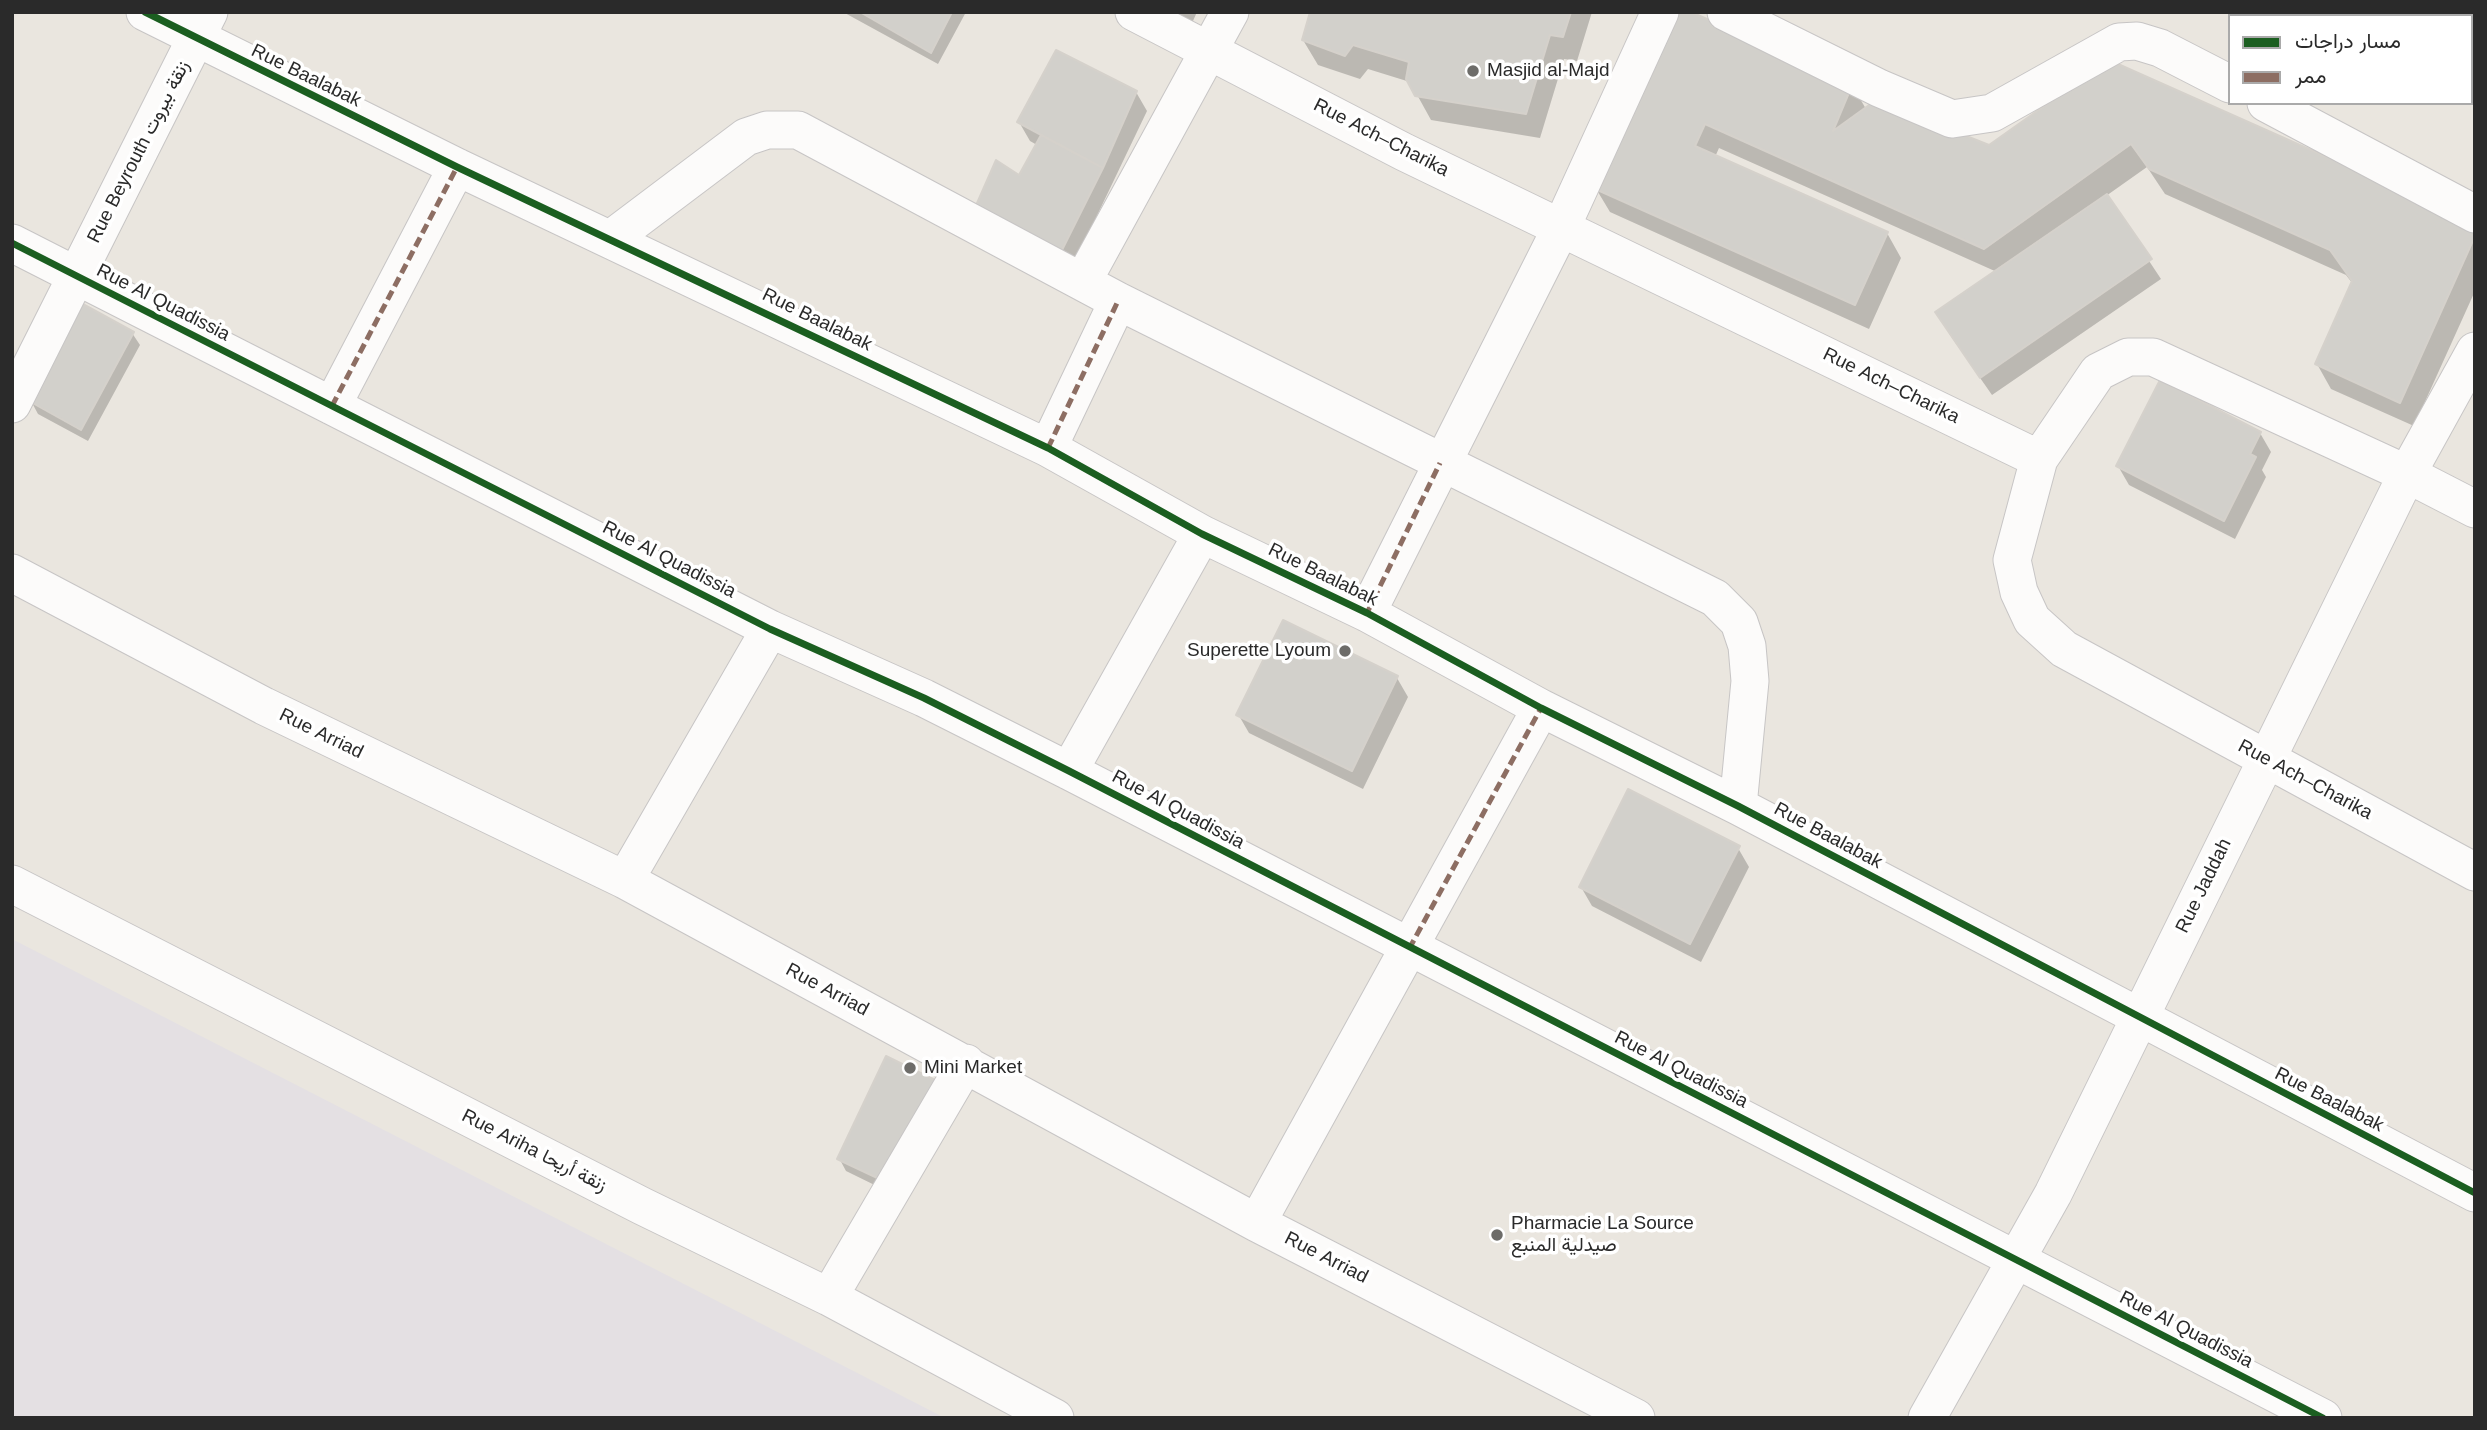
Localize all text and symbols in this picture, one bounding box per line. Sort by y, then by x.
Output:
legend [2228,14,2473,105]
text: مسار دراجات [2295,29,2401,52]
street label: Rue Baalabak [247,40,365,112]
street label: Rue Beyrouth زنقة بيروت [83,57,195,247]
place label: Masjid al-Majd [1487,60,1609,82]
marker: Masjid al-Majd [1465,63,1481,79]
text: ممر [2295,64,2326,87]
street label: Rue Ach–Charika [1309,94,1453,182]
street label: Rue Al Quadissia [92,260,234,346]
street label: Rue Baalabak [758,284,876,356]
street label: Rue Ach–Charika [1819,343,1963,429]
street label: Rue Al Quadissia [598,517,740,603]
street label: Rue Baalabak [1264,539,1382,611]
place label: Superette Lyoum [1187,640,1331,662]
marker: Superette Lyoum [1337,643,1353,659]
street label: Rue Arriad [275,704,367,764]
street label: Rue Ach–Charika [2234,735,2376,825]
street label: Rue Al Quadissia [1108,765,1248,855]
street label: Rue Baalabak [1770,798,1886,874]
street label: Rue Jaddah [2171,835,2237,937]
street label: Rue Arriad [782,959,872,1021]
street label: Rue Al Quadissia [1610,1027,1752,1113]
place label: Mini Market [924,1057,1022,1079]
marker: Mini Market [902,1060,918,1076]
street label: Rue Baalabak [2271,1063,2387,1137]
street label: Rue Ariha زنقة أريحا [458,1105,610,1197]
place label: Pharmacie La Source صيدلية المنبع [1511,1213,1694,1257]
street label: Rue Arriad [1280,1227,1372,1289]
marker: Pharmacie La Source صيدلية المنبع [1489,1227,1505,1243]
street label: Rue Al Quadissia [2115,1287,2257,1373]

